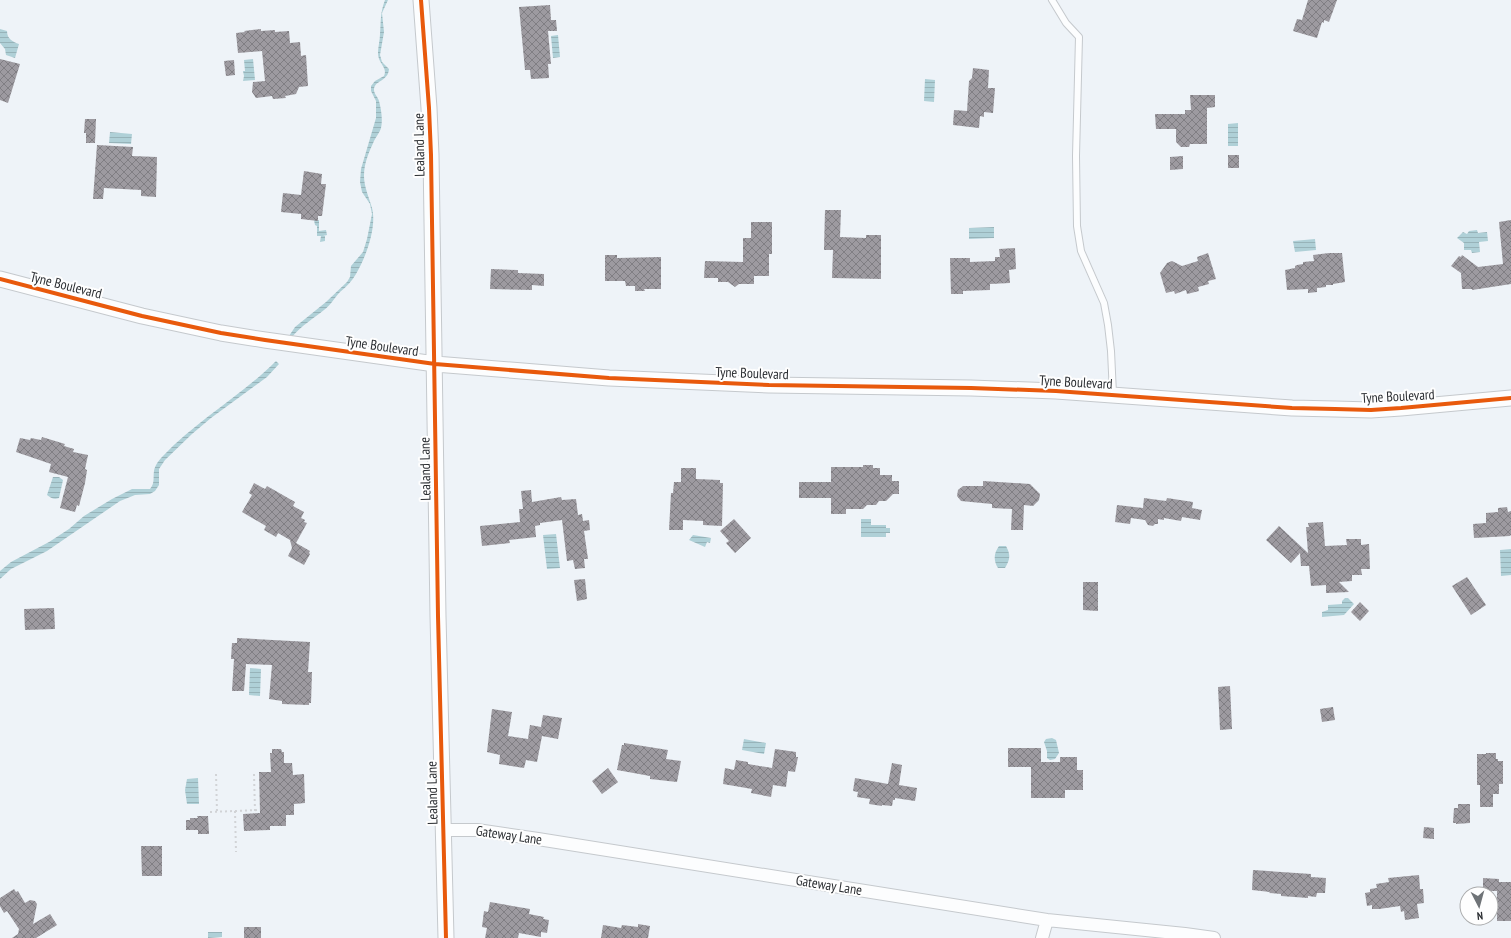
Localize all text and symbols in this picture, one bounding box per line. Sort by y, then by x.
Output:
street label: Lealand Lane [409,113,429,177]
street label: Tyne Boulevard [28,267,104,303]
street label: Tyne Boulevard [344,332,420,360]
street label: Tyne Boulevard [715,363,789,383]
street label: Tyne Boulevard [1039,371,1113,393]
street label: Tyne Boulevard [1361,385,1435,407]
street label: Lealand Lane [415,437,435,501]
street label: Lealand Lane [422,761,442,825]
street label: Gateway Lane [475,821,544,849]
street label: Gateway Lane [795,871,864,899]
north arrow [1459,886,1499,926]
text: N [1476,909,1484,923]

